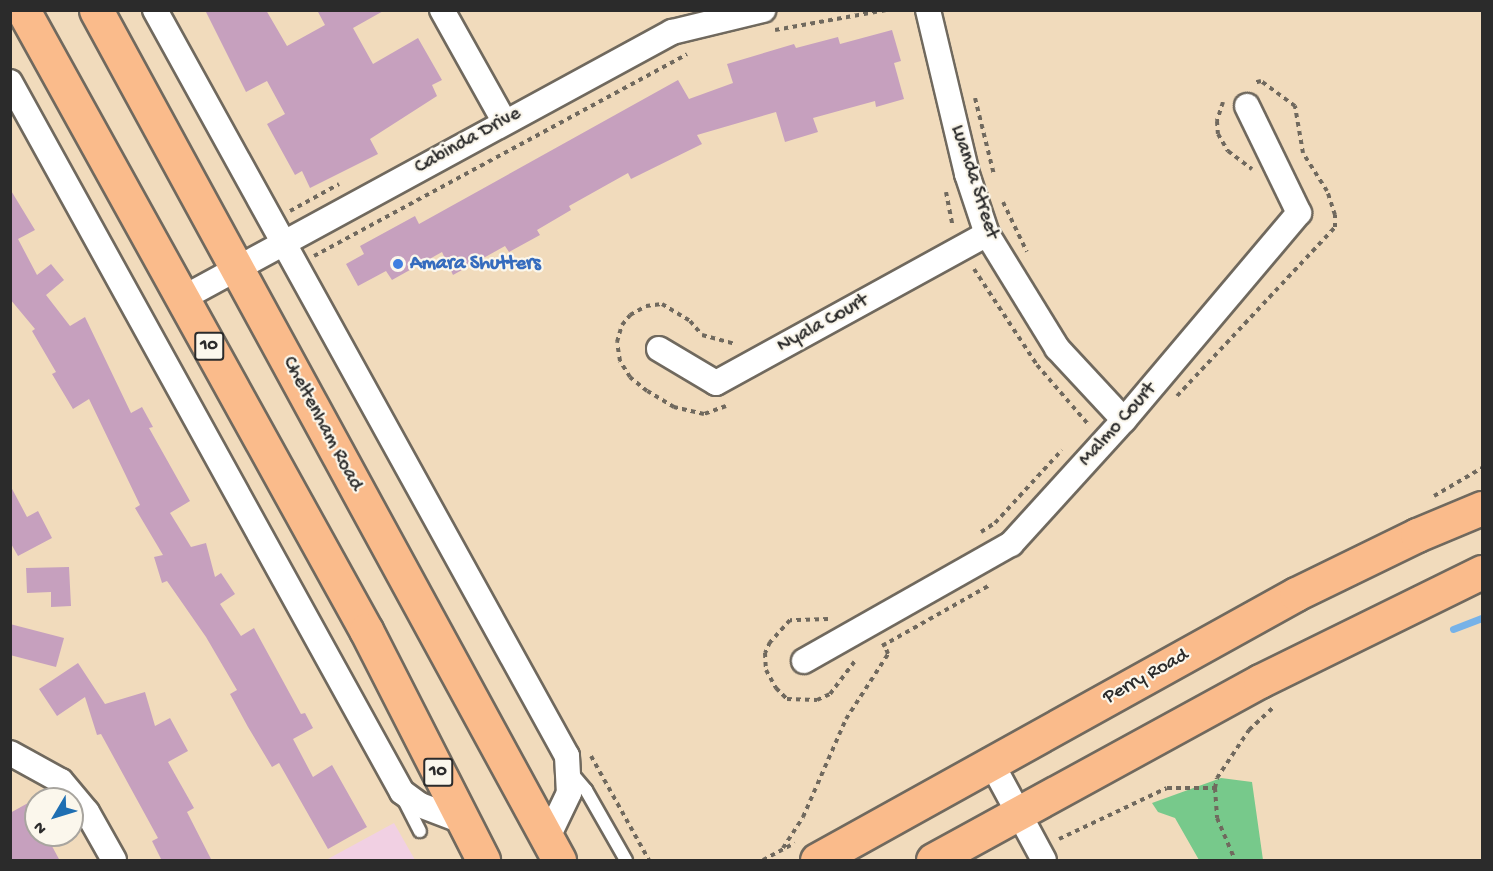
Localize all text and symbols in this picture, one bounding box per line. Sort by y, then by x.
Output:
street label: Cabinda Drive [411,102,525,180]
street label: Luanda Street [944,122,1004,242]
place label: Amara Shutters [410,252,541,276]
marker: Amara Shutters [391,257,405,271]
street label: Nyala Court [773,289,873,359]
road number: 10 [194,331,224,361]
street label: Cheltenham Road [276,353,368,495]
street label: Malmo Court [1074,378,1162,472]
street label: Perry Road [1099,644,1193,710]
road number: 10 [423,757,453,787]
north arrow [24,787,84,847]
text: N [30,817,52,837]

